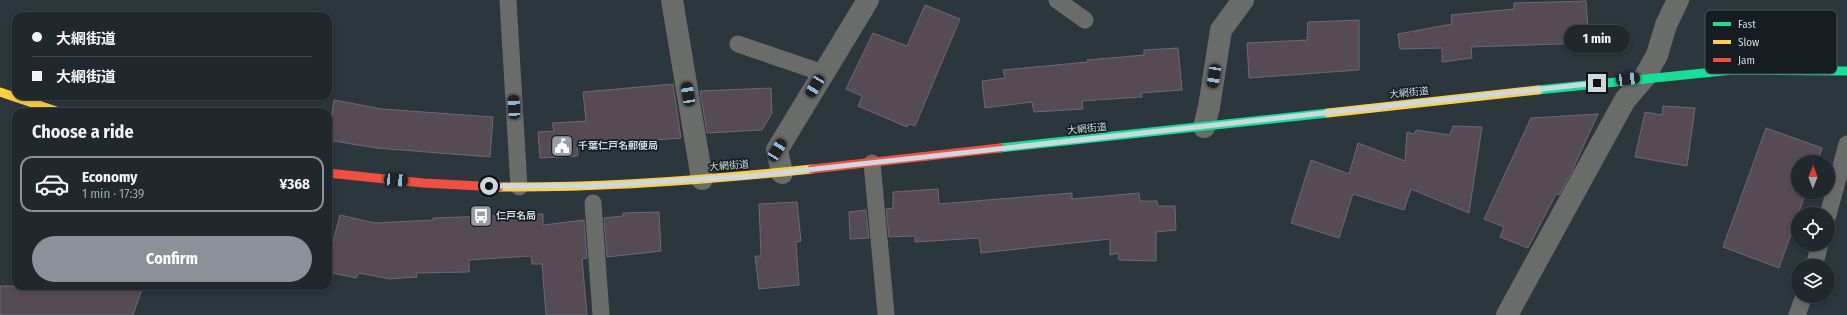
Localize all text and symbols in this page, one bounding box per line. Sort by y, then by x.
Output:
legend [1705,10,1837,74]
text: Fast [1738,18,1756,31]
callout: 1 min [1564,25,1630,53]
text: 大網街道 [56,30,116,48]
text: 1 min [1583,31,1611,46]
text: Slow [1738,36,1759,49]
text: Jam [1738,54,1755,67]
car [1206,63,1222,89]
text: 大網街道 [56,68,116,86]
car [1615,72,1641,86]
car [804,73,826,99]
route end [1588,74,1606,92]
car [680,81,696,107]
street label: 大網街道 [1388,85,1430,101]
car [507,95,521,119]
text: Choose a ride [32,121,134,143]
street label: 大網街道 [1066,121,1108,137]
public building icon: 千葉仁戸名郵便局 [549,133,575,159]
car [766,137,788,163]
place label: 千葉仁戸名郵便局 [578,140,658,152]
north arrow [1791,155,1835,199]
map controls [1791,155,1835,303]
street label: 大網街道 [709,159,749,173]
icon: car [34,166,70,202]
text: Economy [82,168,137,186]
car [384,173,408,187]
text: ¥368 [280,175,310,193]
route start [480,177,498,195]
text: 1 min · 17:39 [82,186,144,201]
bus stop icon: 仁戸名局 [468,203,494,229]
button: locate [1791,207,1835,251]
place label: 仁戸名局 [496,210,536,222]
button: Confirm [32,236,312,282]
button: layers [1791,259,1835,303]

